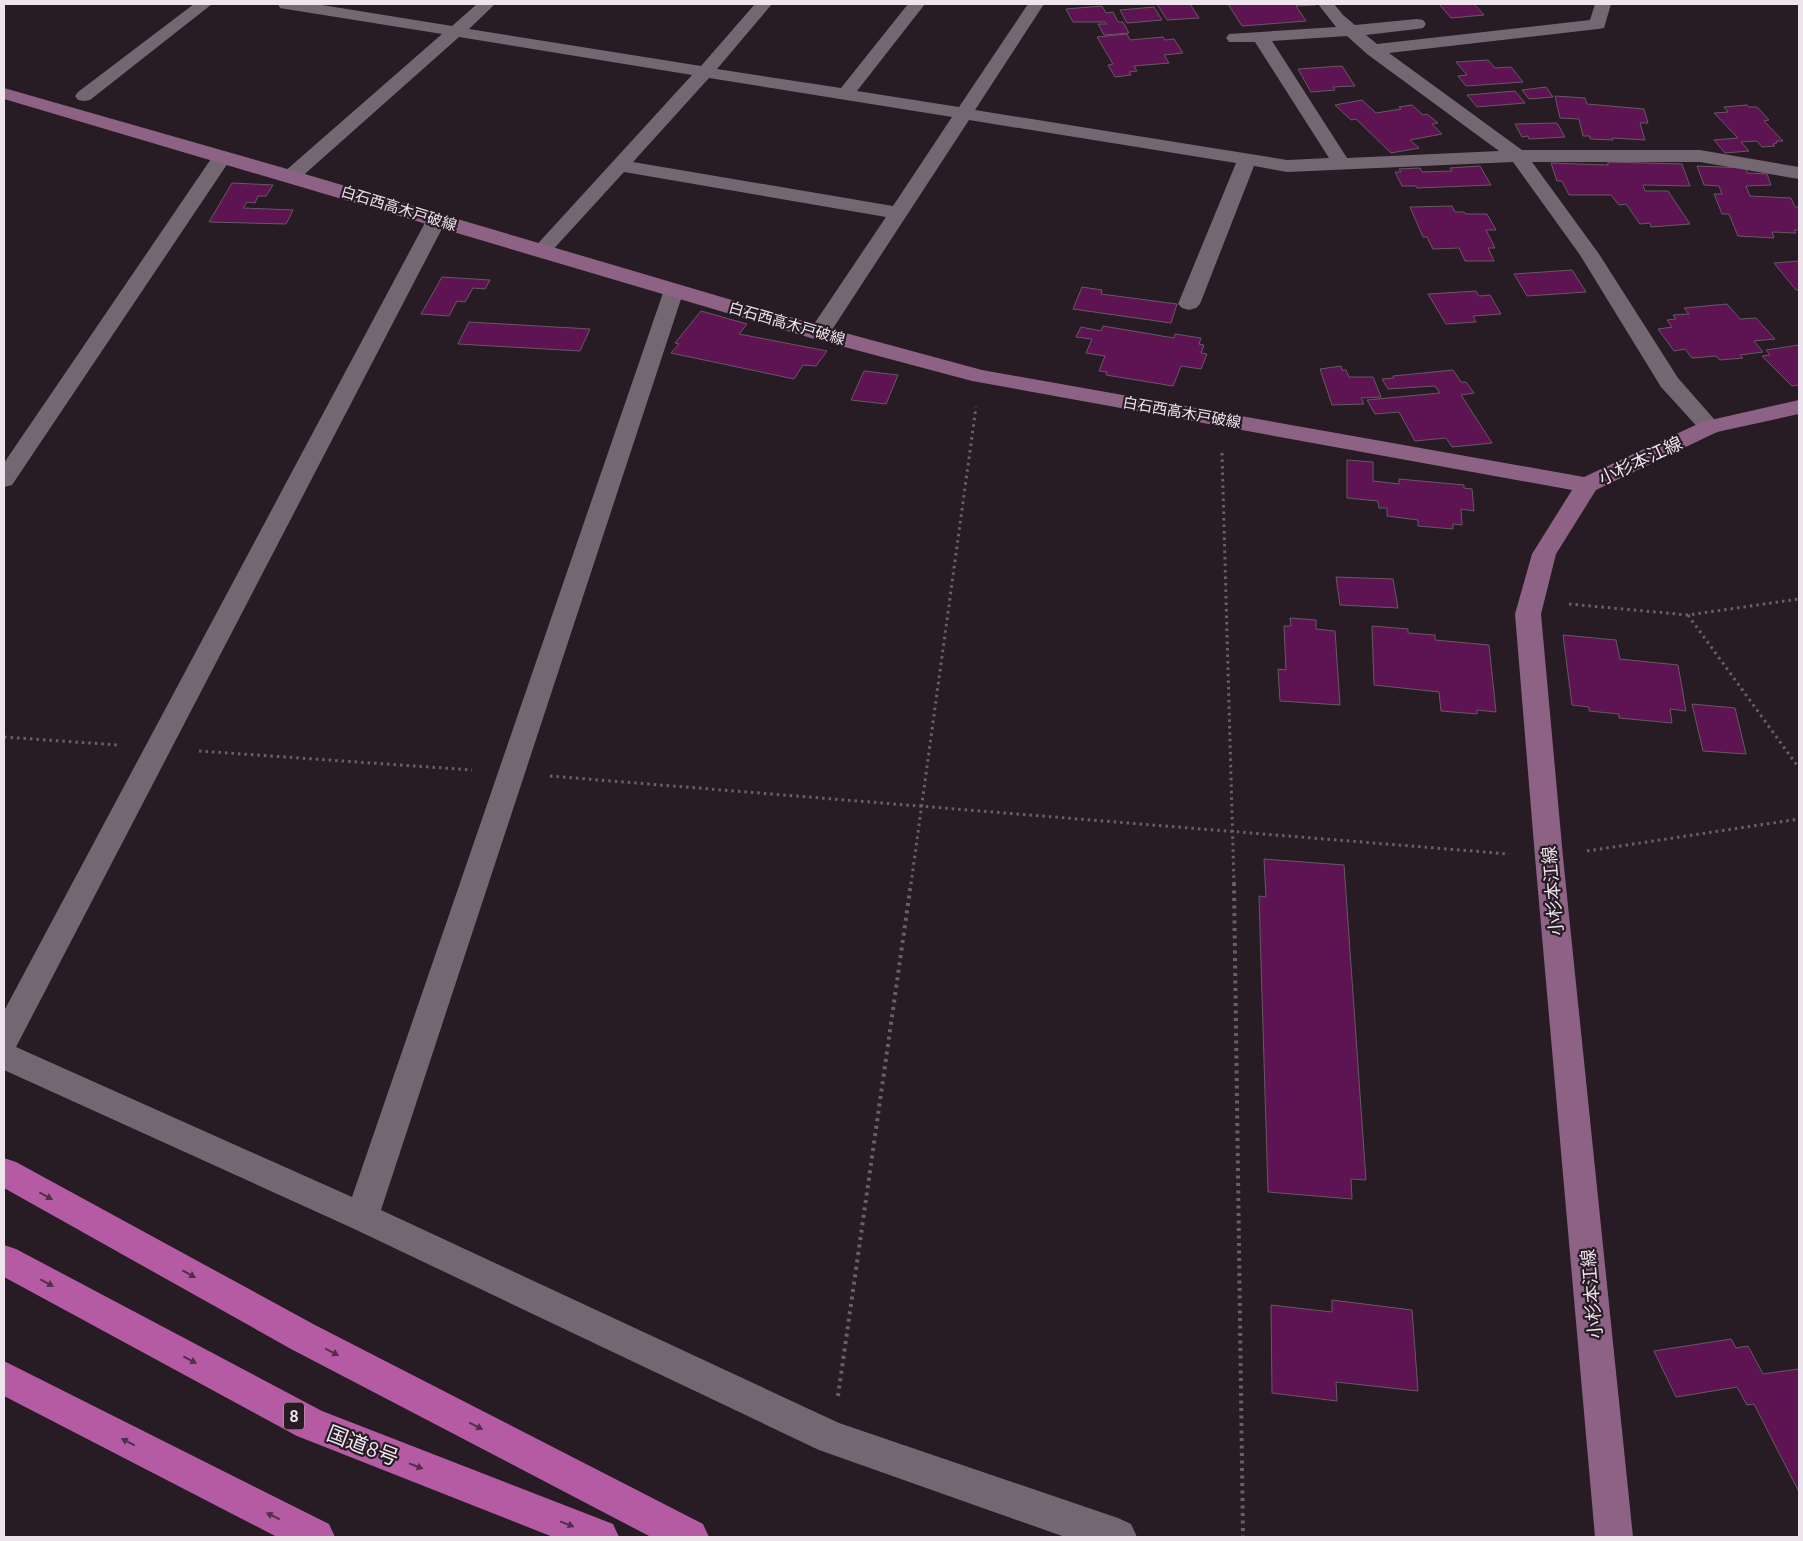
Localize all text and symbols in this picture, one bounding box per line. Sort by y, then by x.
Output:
street label: 白石西高木戸破線 [339,182,459,234]
street label: 白石西高木戸破線 [727,298,847,348]
street label: 白石西高木戸破線 [1121,393,1243,431]
street label: 小杉本江線 [1595,432,1685,488]
street label: 小杉本江線 [1538,845,1566,937]
one-way arrow [39,1192,54,1200]
street label: 小杉本江線 [1577,1248,1605,1340]
one-way arrow [182,1270,196,1278]
one-way arrow [39,1279,54,1287]
one-way arrow [324,1348,339,1356]
one-way arrow [183,1356,197,1364]
road number: 8 [284,1402,304,1430]
street label: 国道8号 [324,1420,402,1470]
one-way arrow [469,1422,483,1431]
one-way arrow [121,1438,135,1446]
one-way arrow [409,1462,423,1470]
one-way arrow [266,1511,280,1519]
one-way arrow [560,1521,574,1529]

